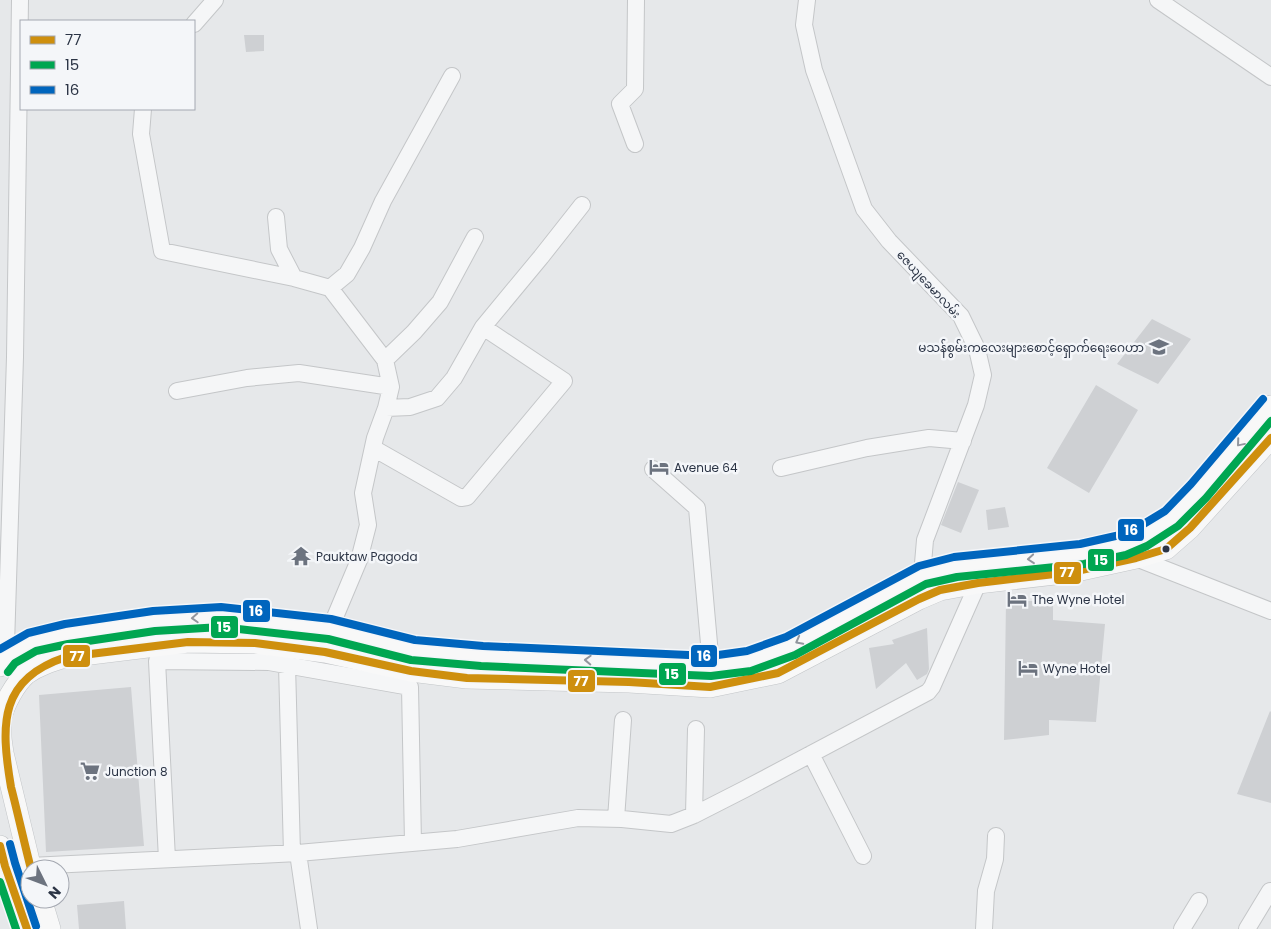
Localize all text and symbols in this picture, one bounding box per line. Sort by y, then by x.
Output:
legend [20,20,195,110]
text: 77 [65,29,81,50]
text: 15 [65,54,79,75]
text: 16 [65,79,79,100]
street label: ဇေယျခေမာလမ်း [892,246,965,323]
school or university icon: မသန်စွမ်းကလေးများစောင့်ရှောက်ရေးဂေဟာ [1148,336,1170,358]
place label: မသန်စွမ်းကလေးများစောင့်ရှောက်ရေးဂေဟာ [918,339,1144,358]
one-way arrow [1236,438,1245,447]
hotel icon: Avenue 64 [648,456,670,478]
place label: Avenue 64 [674,459,738,476]
line badge: 16 [1117,518,1145,542]
text: 16 [1124,520,1138,540]
unlabelled marker [1161,544,1171,554]
temple icon: Pauktaw Pagoda [290,545,312,567]
place label: Pauktaw Pagoda [316,548,418,565]
line badge: 15 [1087,548,1115,572]
text: 15 [1094,550,1108,570]
one-way arrow [1027,554,1035,565]
line badge: 77 [1053,561,1082,585]
text: 77 [1060,562,1075,582]
hotel icon: The Wyne Hotel [1006,588,1028,610]
place label: The Wyne Hotel [1032,591,1124,608]
line badge: 16 [242,599,271,623]
text: 16 [249,601,263,621]
one-way arrow [190,613,198,624]
line badge: 15 [210,615,239,639]
text: 15 [217,617,231,637]
one-way arrow [795,635,804,645]
line badge: 77 [62,644,91,668]
line badge: 16 [690,644,718,668]
text: 77 [70,646,85,666]
text: 16 [697,646,711,666]
one-way arrow [584,655,592,665]
hotel icon: Wyne Hotel [1017,657,1039,679]
place label: Wyne Hotel [1043,660,1111,677]
line badge: 15 [658,662,687,686]
text: 15 [665,664,679,684]
line badge: 77 [567,669,596,693]
text: 77 [574,671,589,691]
supermarket icon: Junction 8 [79,760,101,782]
place label: Junction 8 [105,763,167,780]
north arrow [20,859,70,909]
text: N [44,882,66,903]

